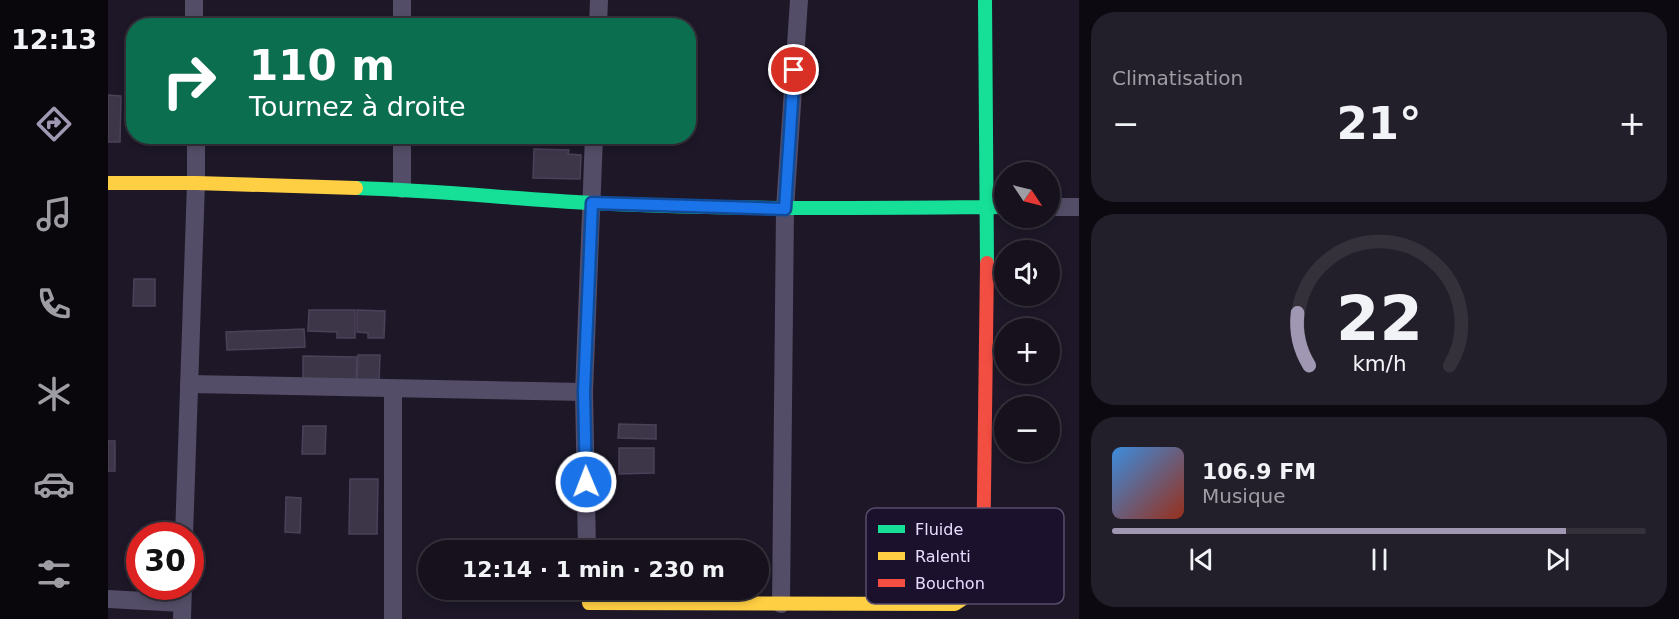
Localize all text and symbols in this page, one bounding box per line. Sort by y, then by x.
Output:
text: 12:13 [11,24,97,55]
text: 110 m [249,41,395,90]
icon: right [150,42,228,120]
pin [768,44,819,95]
icon: arrive [777,53,810,86]
text: Climatisation [1112,66,1243,90]
text: Tournez à droite [249,91,466,122]
text: 21° [1336,97,1422,150]
icon: directions [33,103,75,145]
text: − [1112,104,1140,143]
text: + [1618,104,1646,143]
north arrow [994,162,1060,228]
map controls [994,162,1060,462]
icon: music [33,193,75,235]
button: sound [994,240,1060,306]
icon: phone [33,283,75,325]
text: 22 [1336,283,1422,356]
button: + [994,318,1060,384]
text: km/h [1352,352,1406,377]
icon: climate [33,373,75,415]
button: − [994,396,1060,462]
position arrow [554,450,618,514]
text: 106.9 FM [1202,459,1316,484]
icon: car [33,463,75,505]
text: Musique [1202,484,1286,508]
legend [866,508,1064,604]
text: Fluide [915,520,963,539]
speed limit sign: 30 [126,522,204,600]
icon: previous [1185,543,1218,576]
icon: pause [1363,543,1396,576]
icon: next [1541,543,1574,576]
text: Ralenti [915,547,971,566]
icon: filters [33,553,75,595]
text: 12:14 · 1 min · 230 m [462,557,725,582]
text: Bouchon [915,574,985,593]

